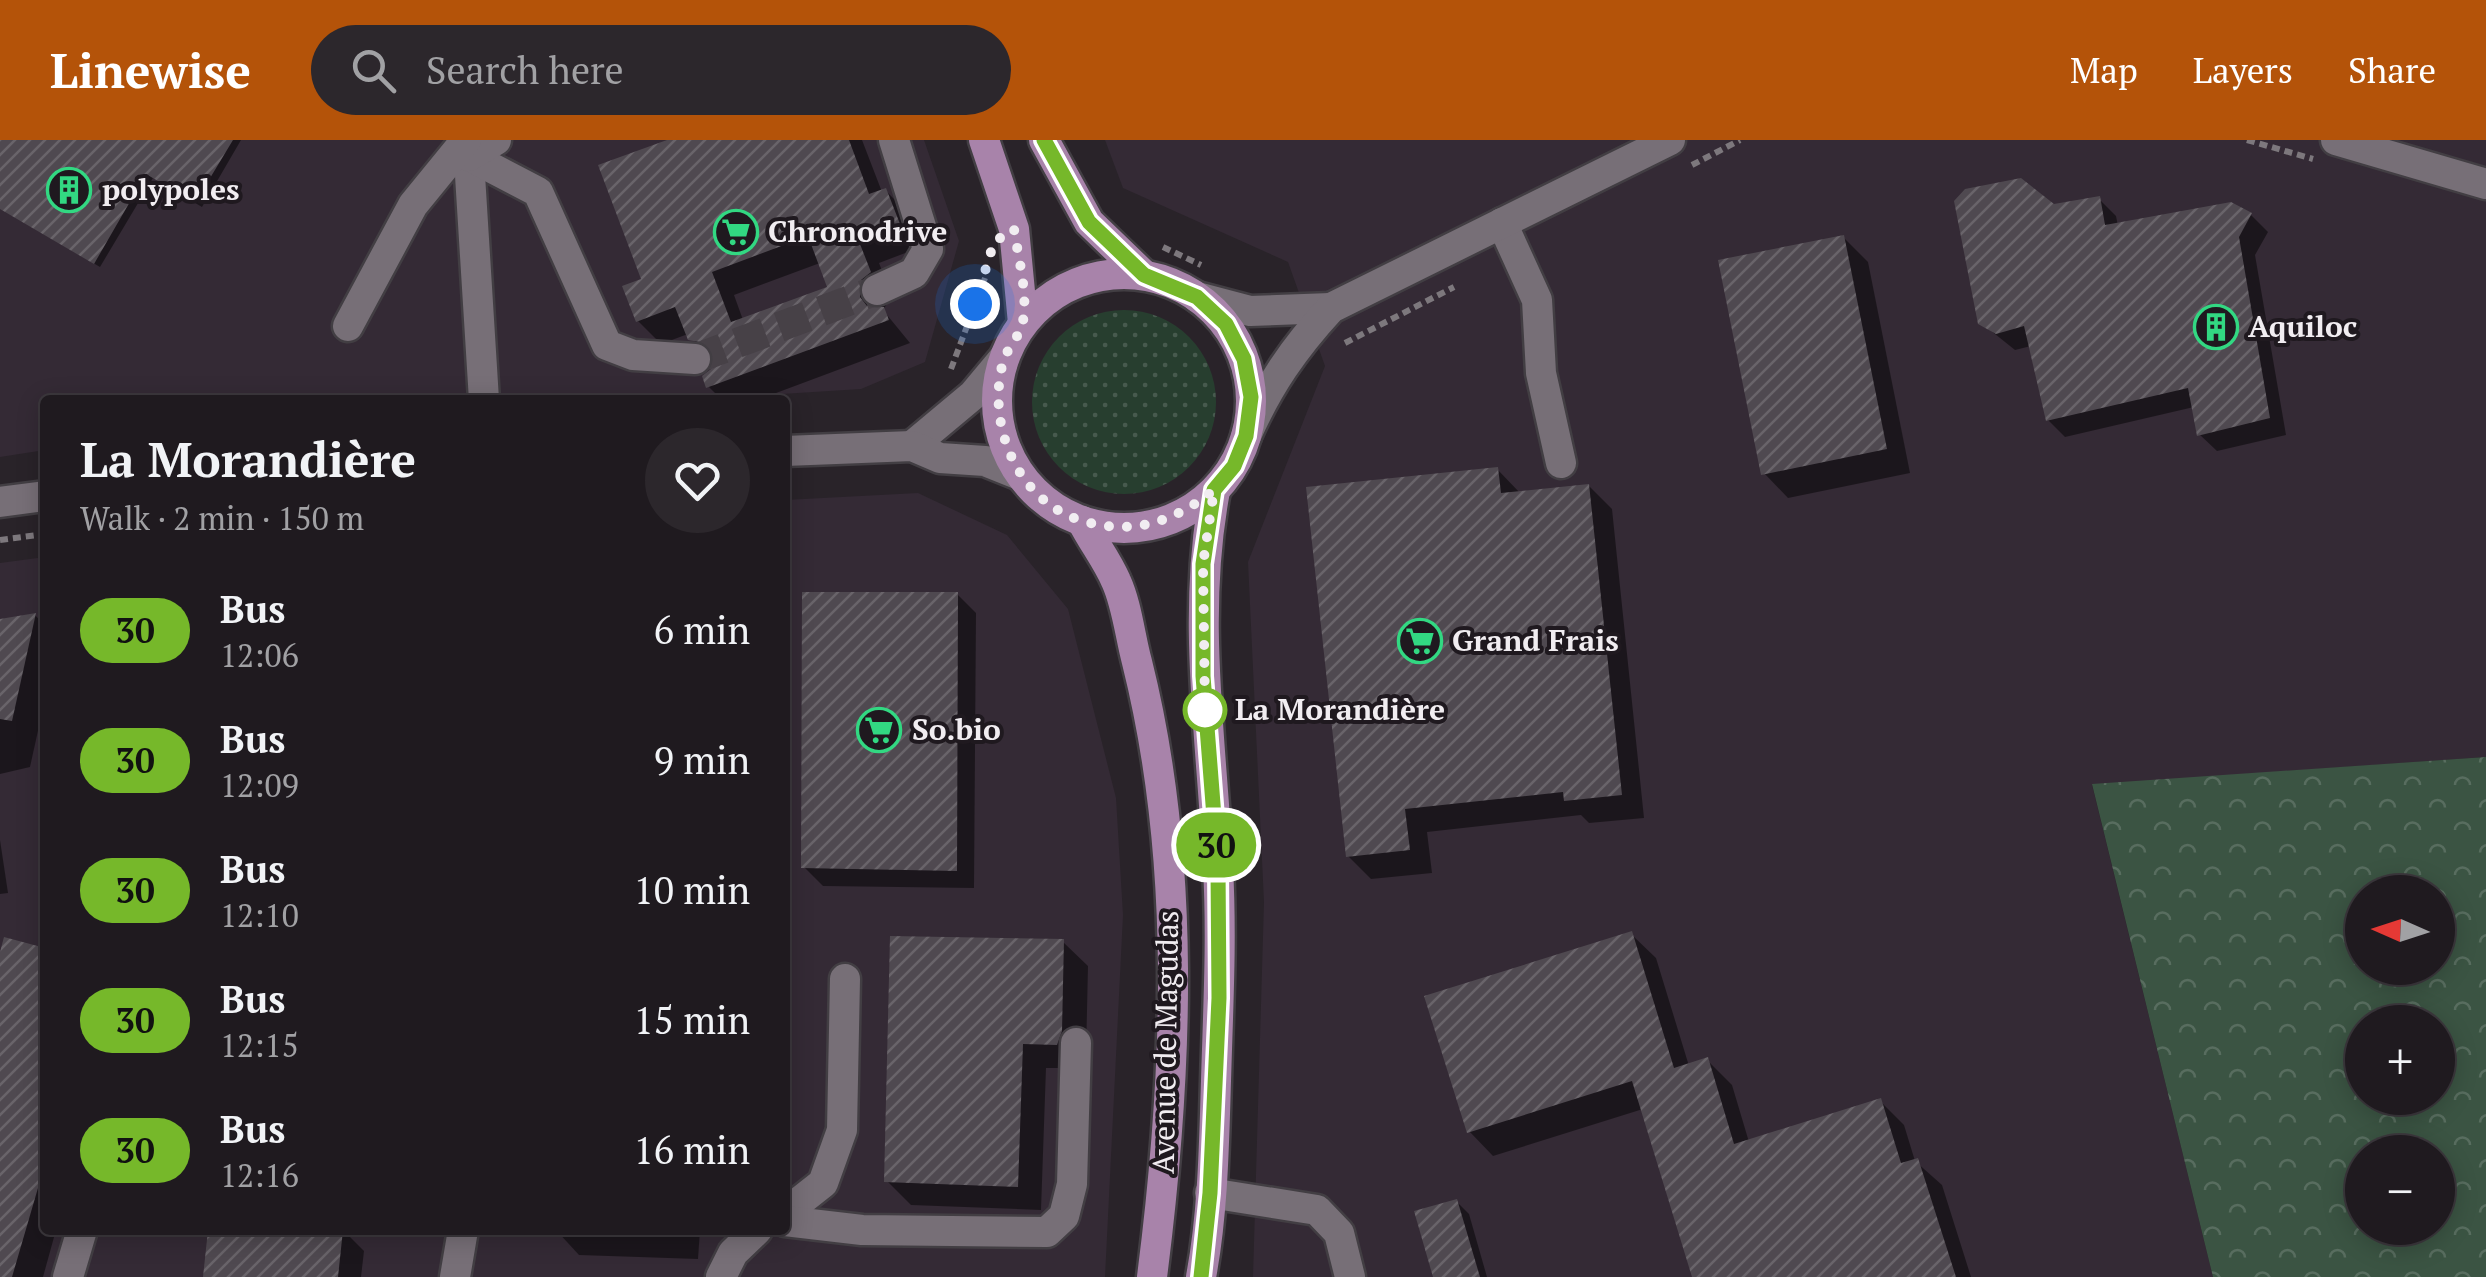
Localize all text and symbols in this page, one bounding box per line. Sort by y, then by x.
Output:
search box [311,25,1011,115]
text: Linewise [50,38,251,102]
icon: search [346,43,401,98]
text: Search here [426,45,624,95]
text: Map [2070,47,2138,93]
text: Layers [2193,47,2293,93]
text: Share [2348,47,2436,93]
building icon: polypoles [46,167,92,213]
place label: polypoles [102,169,240,209]
supermarket icon: Chronodrive [713,209,759,255]
place label: Chronodrive [768,211,947,251]
your location [950,279,1000,329]
building icon: Aquiloc [2193,304,2239,350]
place label: Aquiloc [2248,306,2357,346]
text: La Morandière [80,427,416,491]
button: heart [645,428,750,533]
text: Walk · 2 min · 150 m [80,497,364,539]
text: Bus [220,584,285,634]
text: 6 min [654,605,750,655]
text: 30 [115,607,155,653]
supermarket icon: Grand Frais [1397,618,1443,664]
place label: Grand Frais [1452,620,1619,660]
text: 12:06 [220,634,299,676]
marker: La Morandière [1184,689,1226,731]
place label: La Morandière [1235,689,1445,729]
supermarket icon: So.bio [856,707,902,753]
place label: So.bio [912,709,1001,749]
text: Bus [220,714,285,764]
text: 9 min [654,735,750,785]
text: 30 [115,737,155,783]
text: 12:09 [220,764,299,806]
line badge: 30 [1171,812,1261,878]
text: 30 [1196,822,1236,868]
text: Bus [220,844,285,894]
text: 10 min [633,865,750,915]
text: 30 [115,867,155,913]
north arrow [2345,875,2455,985]
map controls [2345,875,2455,1245]
text: 12:10 [220,894,299,936]
street label: Avenue de Magudas [1143,910,1187,1174]
text: Bus [220,974,285,1024]
text: 15 min [633,995,750,1045]
text: 30 [115,997,155,1043]
button: + [2345,1005,2455,1115]
text: 12:15 [220,1024,299,1066]
text: Bus [220,1104,285,1154]
text: 16 min [633,1125,750,1175]
text: 30 [115,1127,155,1173]
button: − [2345,1135,2455,1245]
text: 12:16 [220,1154,299,1196]

